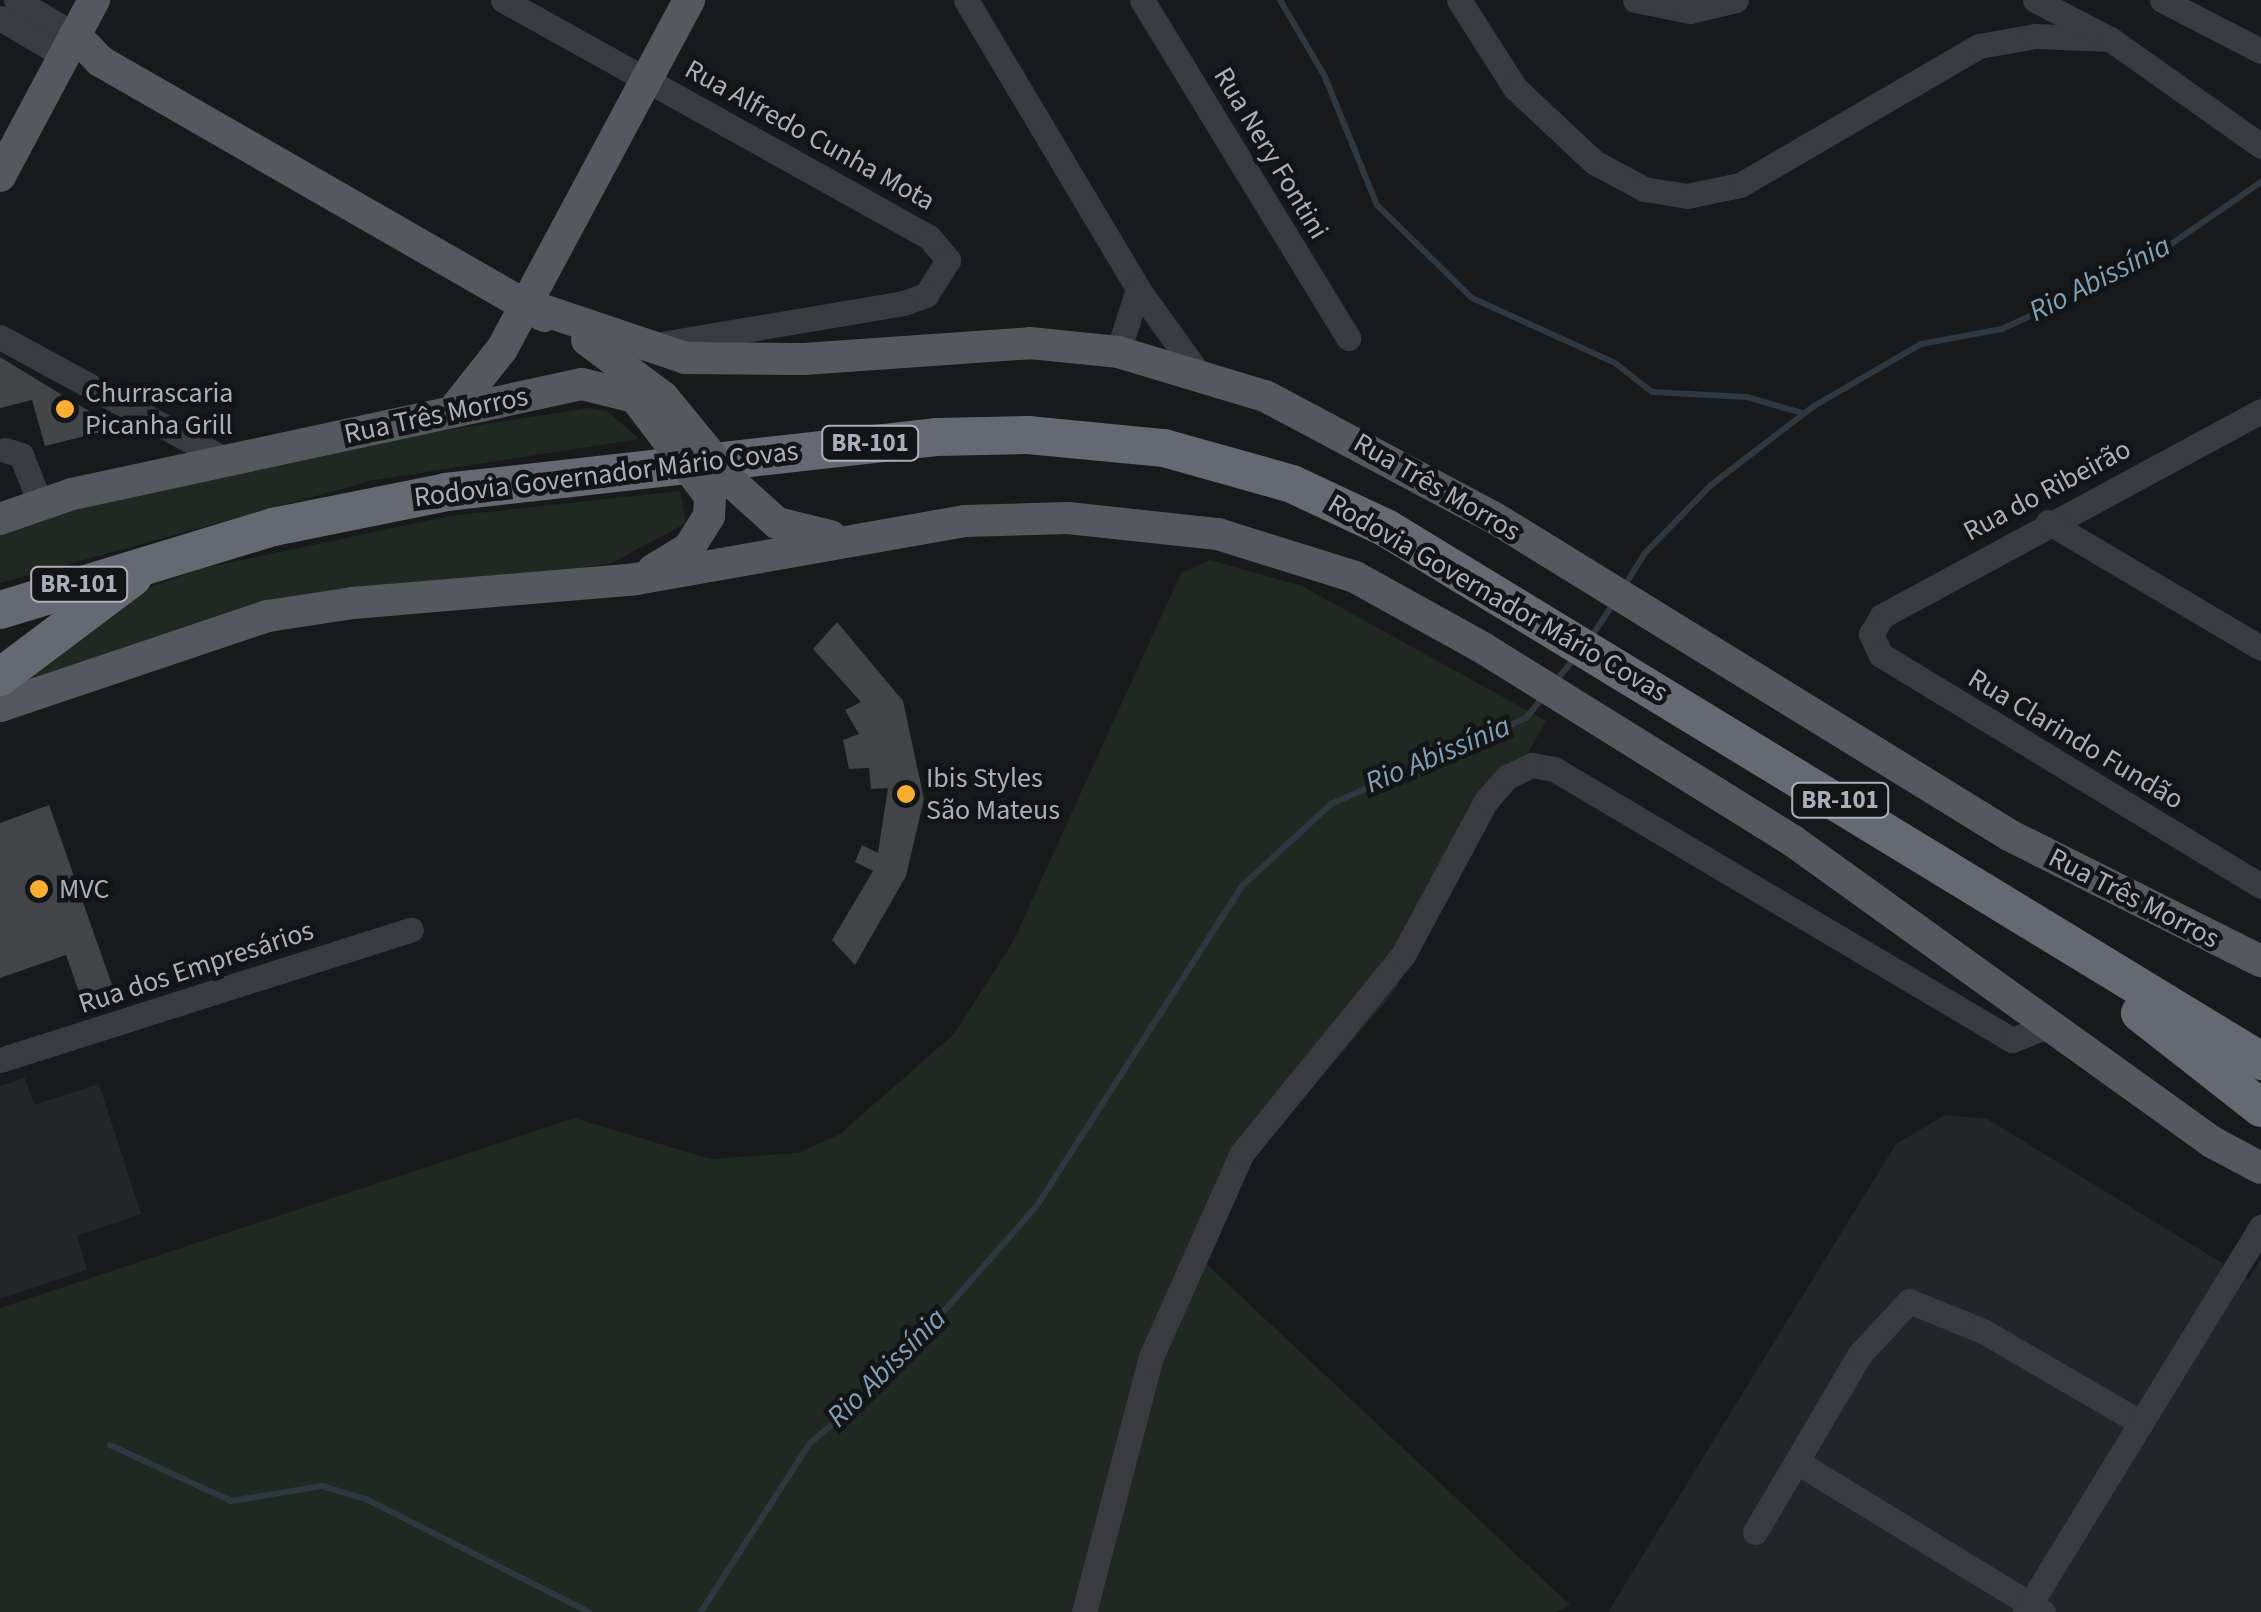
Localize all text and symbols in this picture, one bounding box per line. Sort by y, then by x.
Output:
street label: Rua Alfredo Cunha Mota [679,52,941,218]
street label: Rua Nery Fontini [1207,61,1335,245]
water label: Rio Abissínia [2023,228,2177,330]
place label: Churrascaria Picanha Grill [85,376,233,442]
street label: Rua Três Morros [341,379,531,451]
marker: Churrascaria Picanha Grill [54,398,76,420]
road number: BR-101 [820,423,920,463]
street label: Rua Três Morros [1348,426,1526,548]
street label: Rua do Ribeirão [1958,432,2136,548]
street label: Rodovia Governador Mário Covas [412,434,800,514]
street label: Rodovia Governador Mário Covas [1322,487,1674,709]
road number: BR-101 [29,564,129,604]
street label: Rua Clarindo Fundão [1962,661,2190,817]
water label: Rio Abissínia [1360,708,1516,802]
place label: Ibis Styles São Mateus [926,761,1060,827]
road number: BR-101 [1790,780,1890,820]
marker: Ibis Styles São Mateus [895,783,917,805]
street label: Rua Três Morros [2043,841,2225,955]
place label: MVC [59,872,109,906]
marker: MVC [28,878,50,900]
street label: Rua dos Empresários [74,913,318,1021]
water label: Rio Abissínia [820,1301,954,1435]

